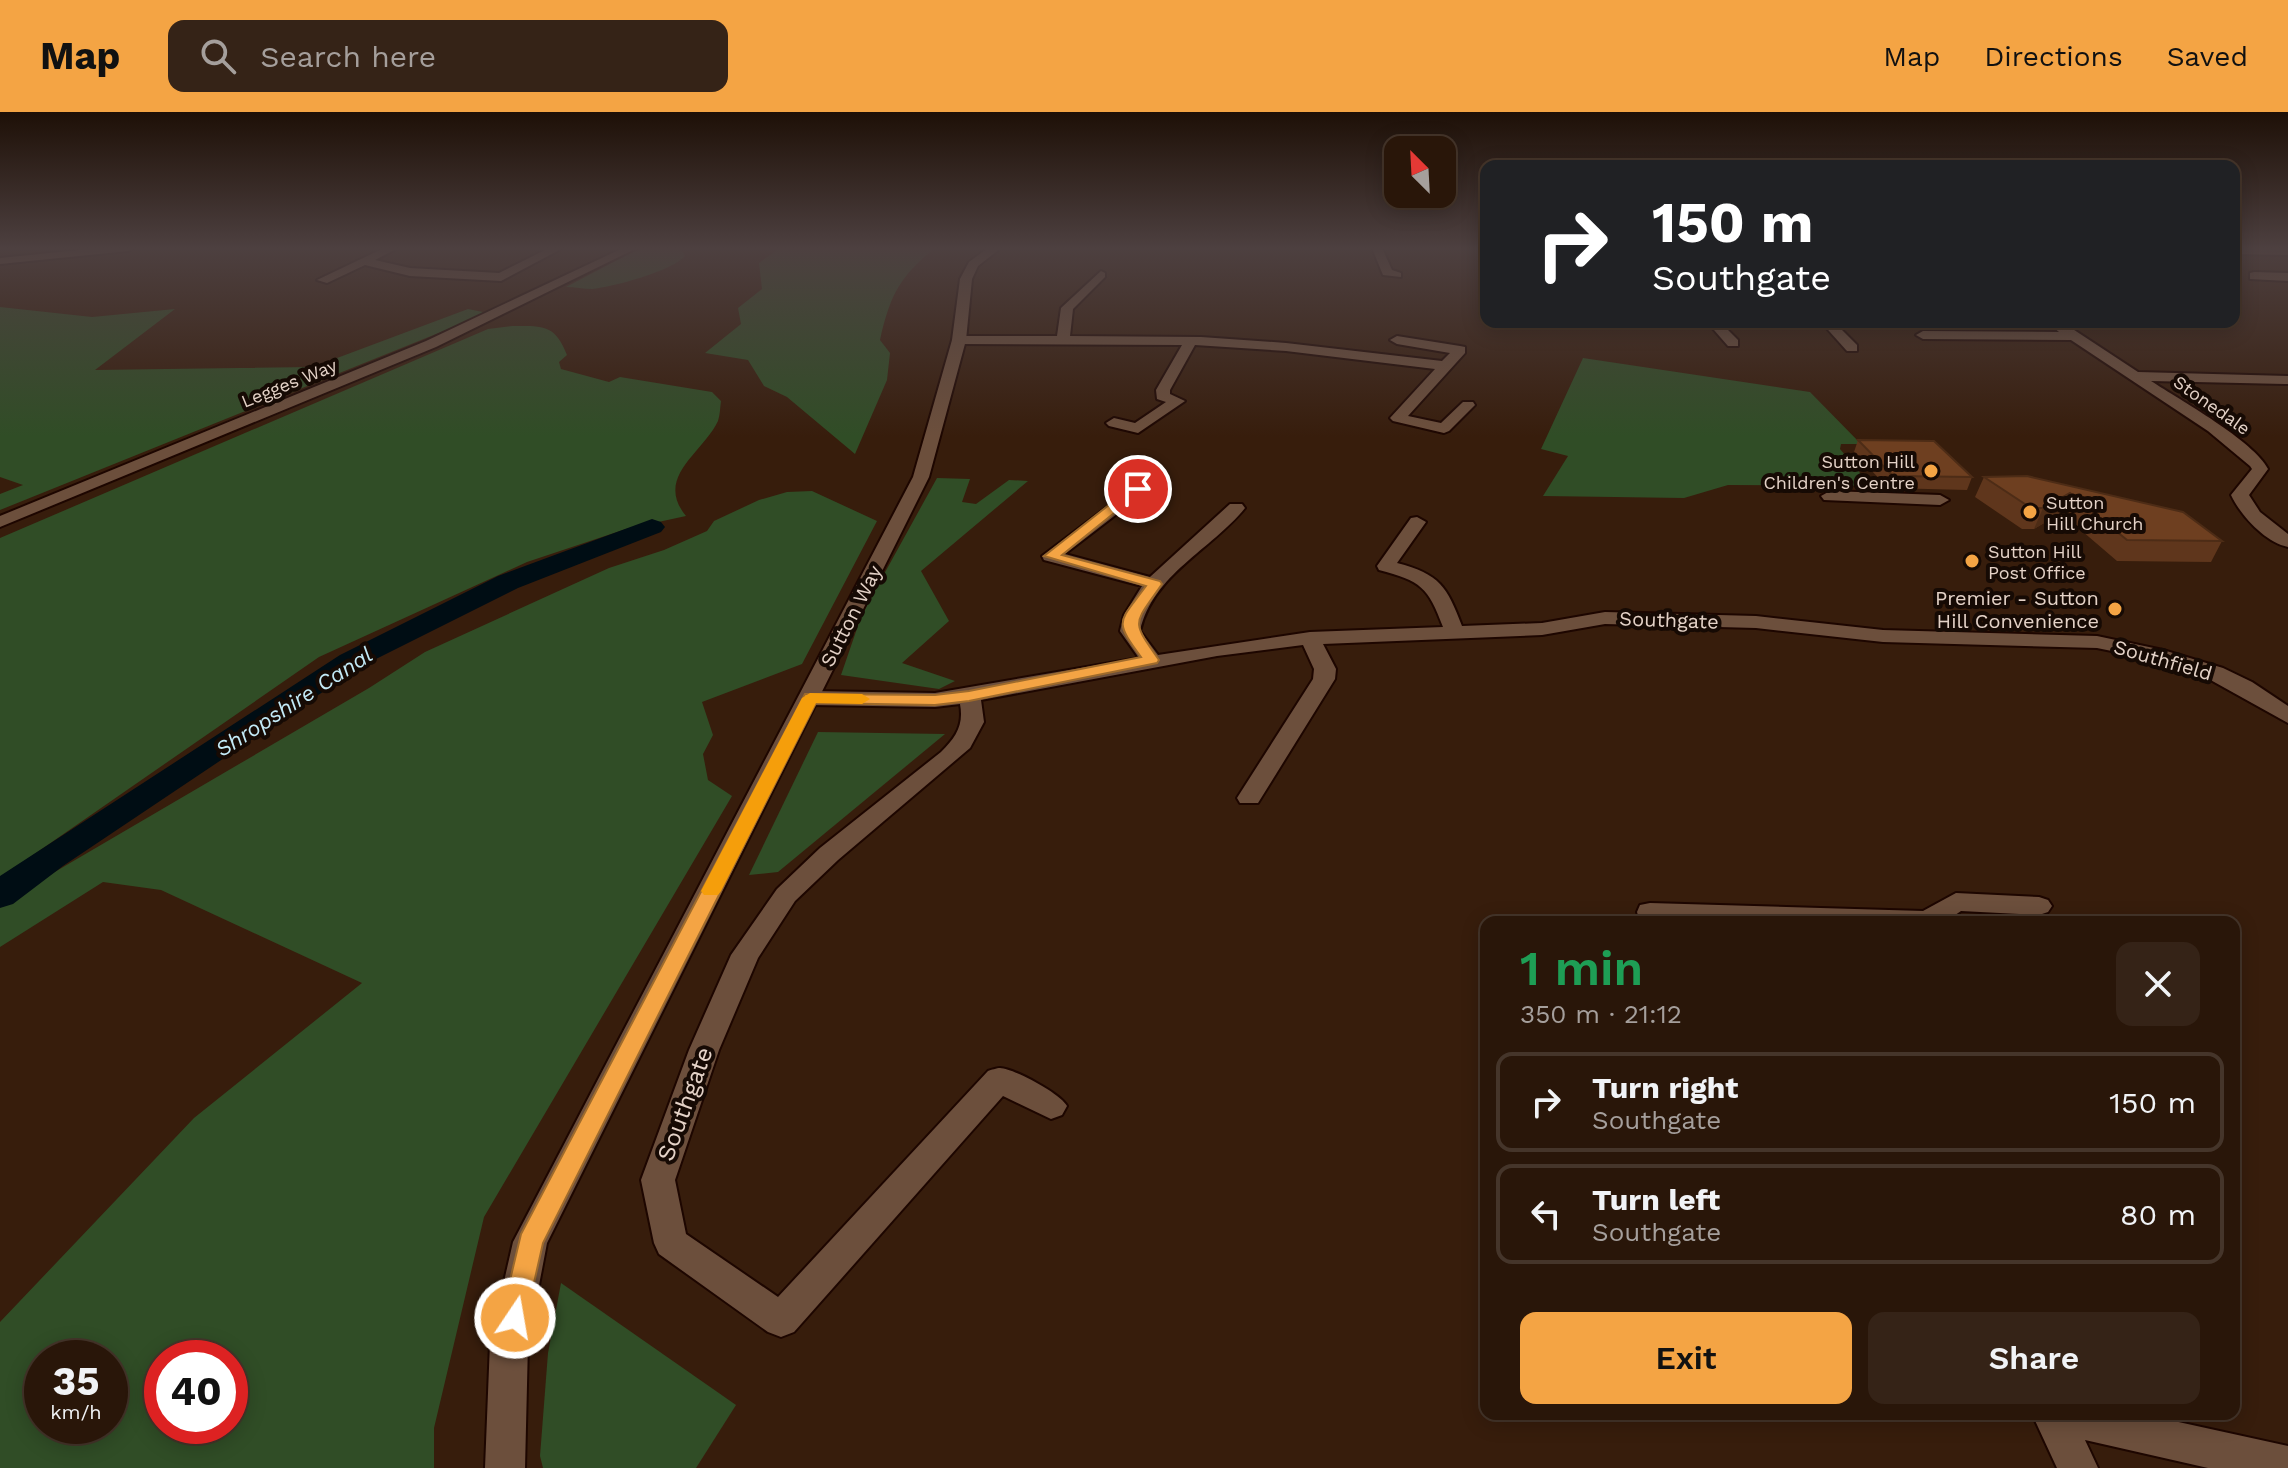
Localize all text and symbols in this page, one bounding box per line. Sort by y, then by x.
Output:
search box [168,20,728,92]
text: Map [40,34,120,78]
icon: search [196,34,240,78]
text: Search here [260,39,436,74]
text: Map [1883,40,1940,73]
text: Directions [1984,40,2123,73]
text: Saved [2167,40,2248,73]
north arrow [1384,136,1456,208]
map controls [1384,136,1456,208]
text: 150 m [1652,190,1814,256]
icon: right [1520,192,1624,296]
text: Southgate [1652,257,1831,299]
street label: Legges Way [238,354,340,412]
street label: Stonedale [2170,371,2254,439]
place label: Sutton Hill Children's Centre [1763,451,1915,493]
pin [1104,455,1172,523]
marker: Sutton Hill Children's Centre [1922,462,1940,480]
icon: arrive [1116,467,1160,511]
place label: Sutton Hill Church [2046,492,2143,534]
marker: Sutton Hill Church [2021,503,2039,521]
place label: Sutton Hill Post Office [1988,541,2086,583]
marker: Sutton Hill Post Office [1963,552,1981,570]
street label: Sutton Way [815,561,887,671]
place label: Premier - Sutton Hill Convenience [1935,586,2099,633]
marker: Premier - Sutton Hill Convenience [2106,600,2124,618]
street label: Southgate [1619,606,1719,634]
street label: Southfield [2111,635,2215,685]
water label: Shropshire Canal [211,642,377,762]
text: 1 min [1520,940,1643,997]
button: close [2116,942,2200,1026]
text: 350 m · 21:12 [1520,999,1682,1029]
street label: Southgate [651,1043,719,1165]
text: Turn right [1592,1070,1738,1105]
icon: right [1524,1080,1568,1124]
text: 150 m [2109,1085,2196,1120]
text: Southgate [1592,1105,1721,1135]
text: Turn left [1592,1182,1720,1217]
icon: left [1524,1192,1568,1236]
text: 80 m [2120,1197,2196,1232]
text: Southgate [1592,1217,1721,1247]
position arrow [473,1276,557,1360]
button: Exit [1520,1312,1852,1404]
button: Share [1868,1312,2200,1404]
speed limit sign: 40 [144,1340,248,1444]
text: 35 [52,1358,100,1405]
text: km/h [50,1400,102,1424]

